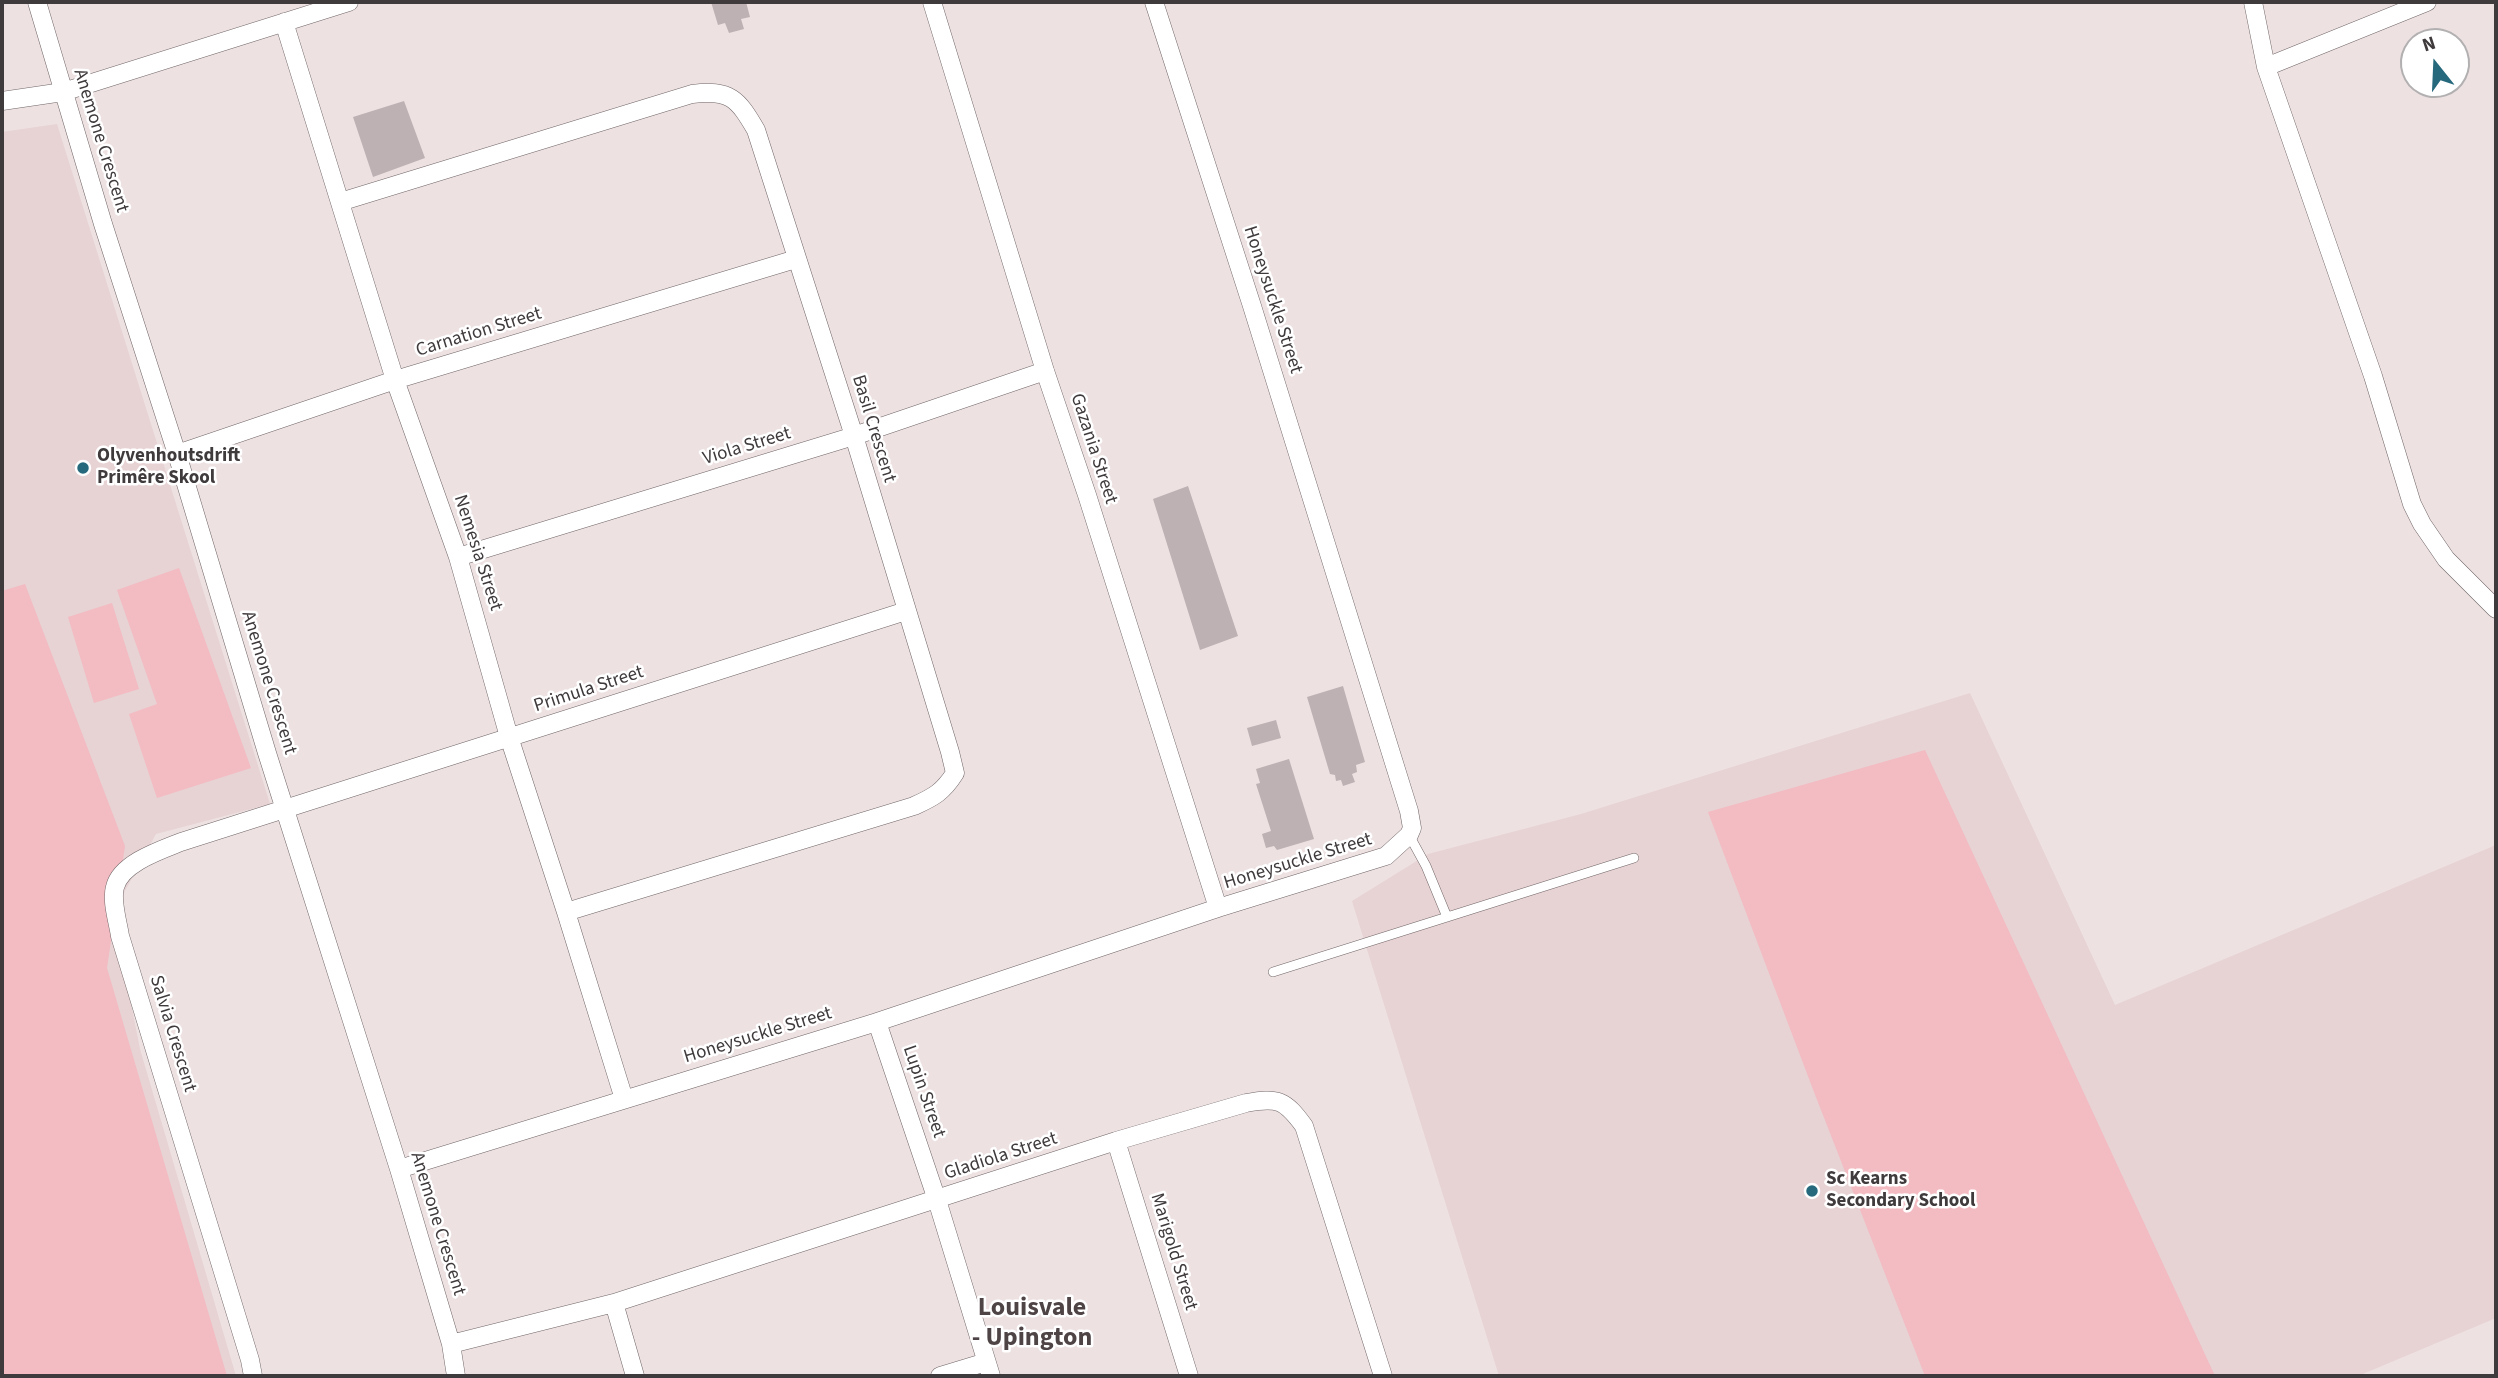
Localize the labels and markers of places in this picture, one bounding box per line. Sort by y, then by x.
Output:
place label: Olyvenhoutsdrift Primêre Skool [97,446,240,490]
marker: Olyvenhoutsdrift Primêre Skool [75,460,91,476]
place label: Sc Kearns Secondary School [1826,1169,1975,1213]
marker: Sc Kearns Secondary School [1804,1183,1820,1199]

